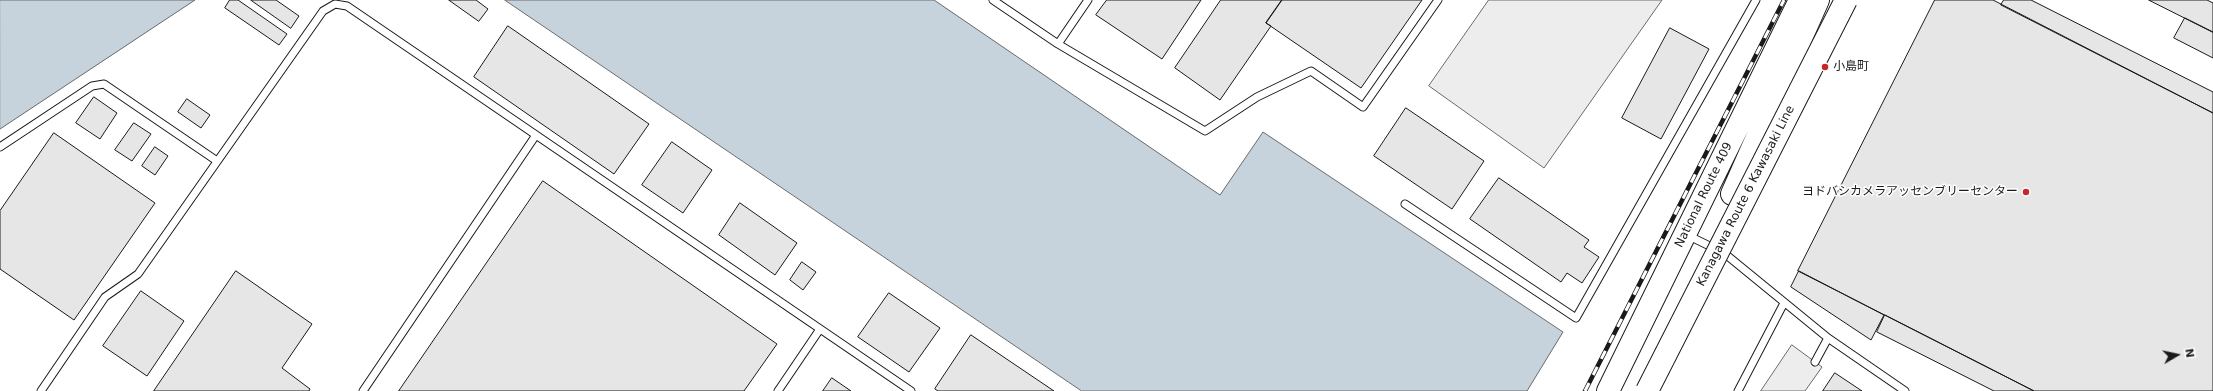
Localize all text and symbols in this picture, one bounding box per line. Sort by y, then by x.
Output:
place label: 小島町 [1833,60,1869,74]
marker: 小島町 [1820,62,1830,72]
street label: Kanagawa Route 6 Kawasaki Line [1694,103,1798,289]
street label: National Route 409 [1672,140,1736,250]
place label: ヨドバシカメラアッセンブリーセンター [1802,185,2018,199]
marker: ヨドバシカメラアッセンブリーセンター [2021,187,2031,197]
north arrow [2157,335,2197,375]
text: N [2182,347,2196,359]

